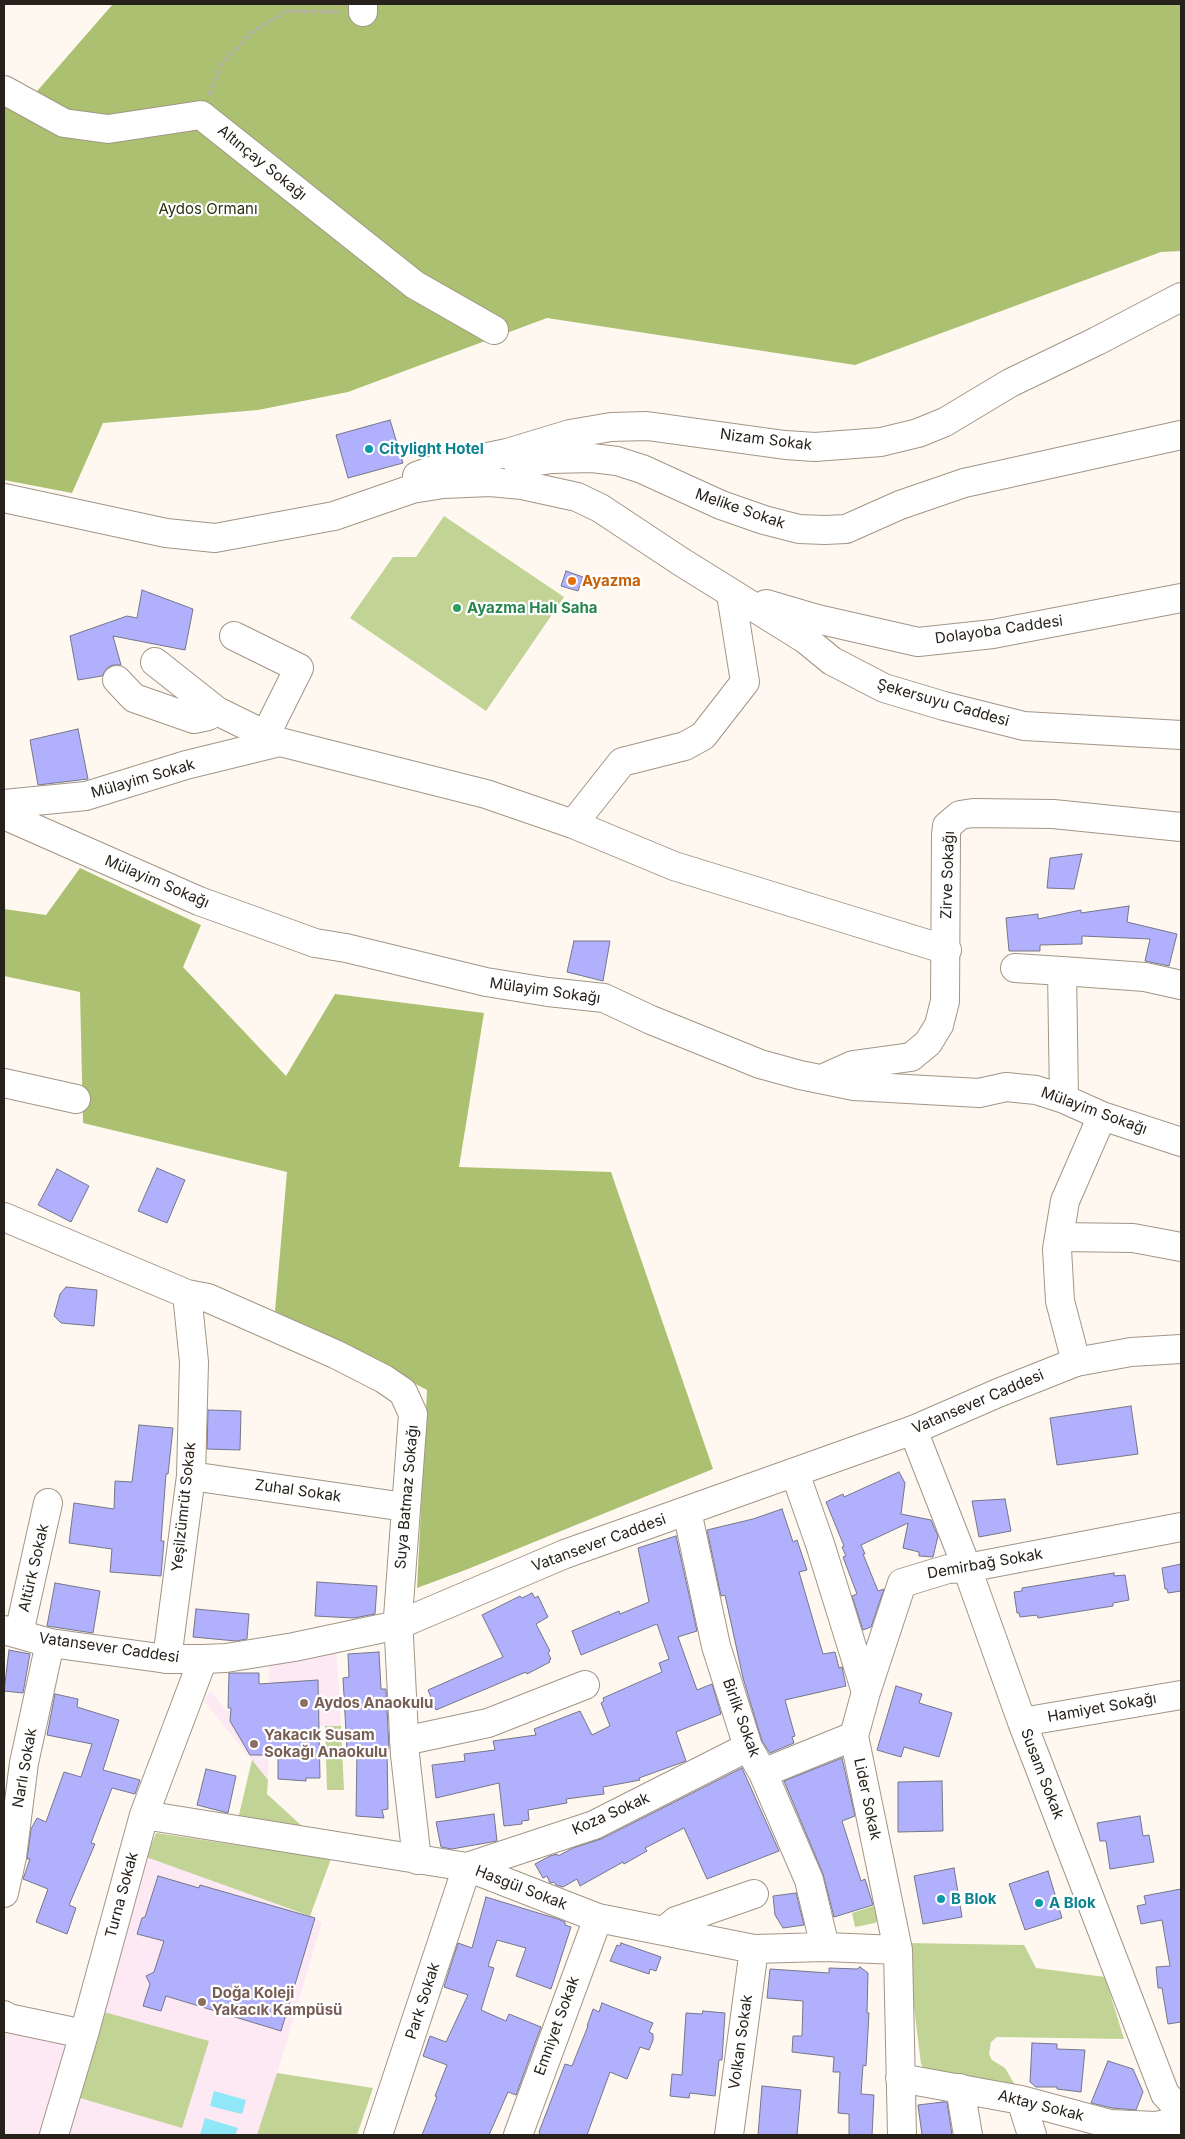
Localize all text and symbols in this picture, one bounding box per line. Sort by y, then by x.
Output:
street label: Altınçay Sokağı [214,122,310,204]
park label: Aydos Ormanı [158,200,258,218]
street label: Nizam Sokak [719,425,813,455]
place label: Citylight Hotel [379,440,484,458]
marker: Citylight Hotel [363,443,375,455]
street label: Melike Sokak [693,485,787,533]
place label: Ayazma [582,572,641,590]
marker: Ayazma [566,575,578,587]
place label: Ayazma Halı Saha [467,599,597,617]
marker: Ayazma Halı Saha [451,602,463,614]
street label: Dolayoba Caddesi [934,612,1064,648]
street label: Şekersuyu Caddesi [875,675,1011,731]
street label: Mülayim Sokak [89,756,197,802]
street label: Zirve Sokağı [937,831,959,919]
street label: Mülayim Sokağı [102,852,212,912]
street label: Mülayim Sokağı [488,974,602,1008]
street label: Mülayim Sokağı [1038,1083,1150,1139]
street label: Vatansever Caddesi [909,1366,1047,1438]
street label: Suya Batmaz Sokağı [392,1424,422,1570]
street label: Yeşilzümrüt Sokak [168,1441,200,1573]
street label: Zuhal Sokak [254,1476,342,1506]
street label: Vatansever Caddesi [529,1510,669,1576]
street label: Altürk Sokak [15,1522,53,1614]
street label: Demirbağ Sokak [926,1545,1044,1583]
street label: Vatansever Caddesi [38,1629,180,1667]
street label: Birlik Sokak [718,1676,764,1760]
street label: Hamiyet Sokağı [1046,1690,1158,1726]
place label: Aydos Anaokulu [314,1694,433,1712]
marker: Aydos Anaokulu [298,1697,310,1709]
place label: Yakacık Susam Sokağı Anaokulu [264,1726,387,1761]
street label: Susam Sokak [1016,1726,1068,1822]
street label: Narlı Sokak [9,1727,41,1809]
marker: Yakacık Susam Sokağı Anaokulu [248,1738,260,1750]
street label: Lider Sokak [850,1756,884,1842]
street label: Koza Sokak [570,1789,652,1839]
street label: Turna Sokak [102,1850,142,1940]
street label: Hasgül Sokak [473,1862,569,1914]
place label: B Blok [951,1890,996,1908]
marker: B Blok [935,1893,947,1905]
place label: A Blok [1049,1894,1096,1912]
marker: A Blok [1033,1897,1045,1909]
street label: Park Sokak [402,1960,444,2042]
street label: Emniyet Sokak [531,1974,583,2078]
place label: Doğa Koleji Yakacık Kampüsü [212,1984,342,2019]
street label: Volkan Sokak [725,1993,757,2091]
marker: Doğa Koleji Yakacık Kampüsü [196,1996,208,2008]
street label: Aktay Sokak [996,2087,1086,2125]

